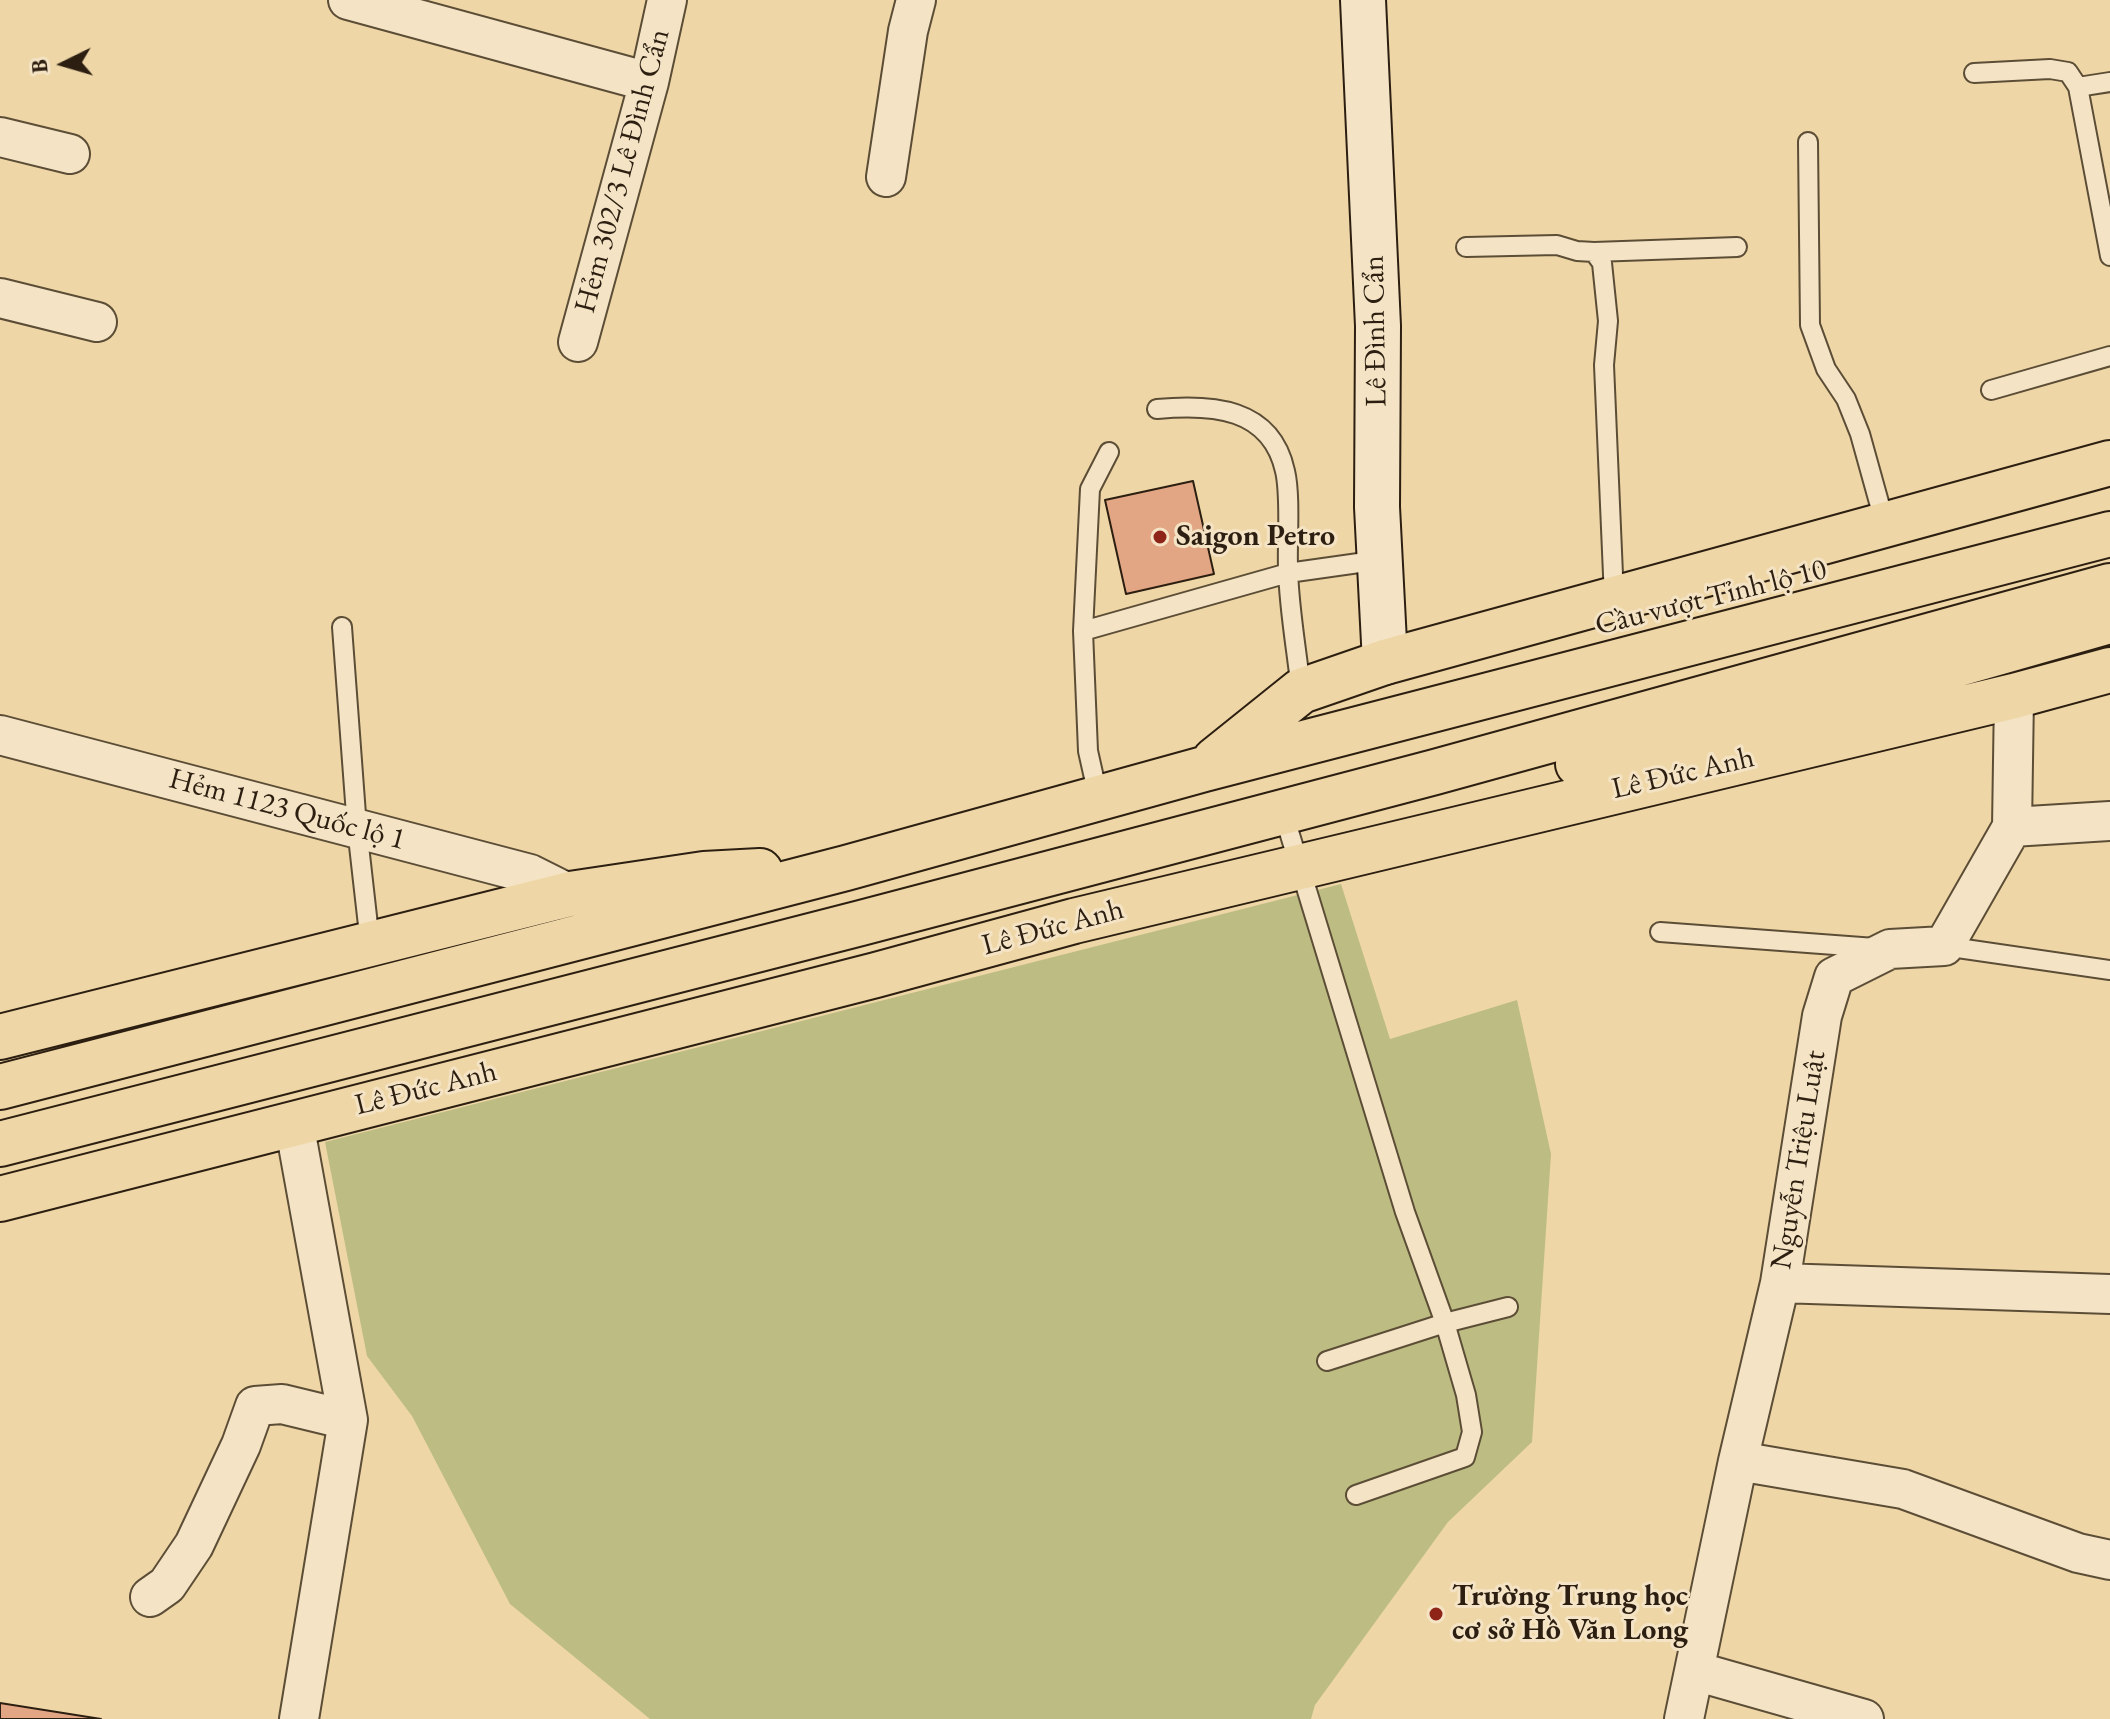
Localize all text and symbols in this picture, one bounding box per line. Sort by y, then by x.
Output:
north arrow [24,24,104,104]
street label: Hẻm 302/3 Lê Đình Cẩn [568,25,678,317]
text: B [25,58,55,74]
street label: Lê Đình Cẩn [1357,255,1395,407]
place label: Saigon Petro [1176,519,1335,555]
marker: Saigon Petro [1151,528,1169,546]
street label: Cầu vượt Tỉnh lộ 10 [1592,552,1830,644]
street label: Lê Đức Anh [1608,740,1758,808]
street label: Hẻm 1123 Quốc lộ 1 [165,761,409,859]
street label: Lê Đức Anh [978,892,1128,964]
street label: Nguyễn Triệu Luật [1764,1048,1834,1272]
street label: Lê Đức Anh [351,1054,501,1124]
place label: Trường Trung học cơ sở Hồ Văn Long [1452,1579,1688,1650]
marker: Trường Trung học cơ sở Hồ Văn Long [1427,1605,1445,1623]

